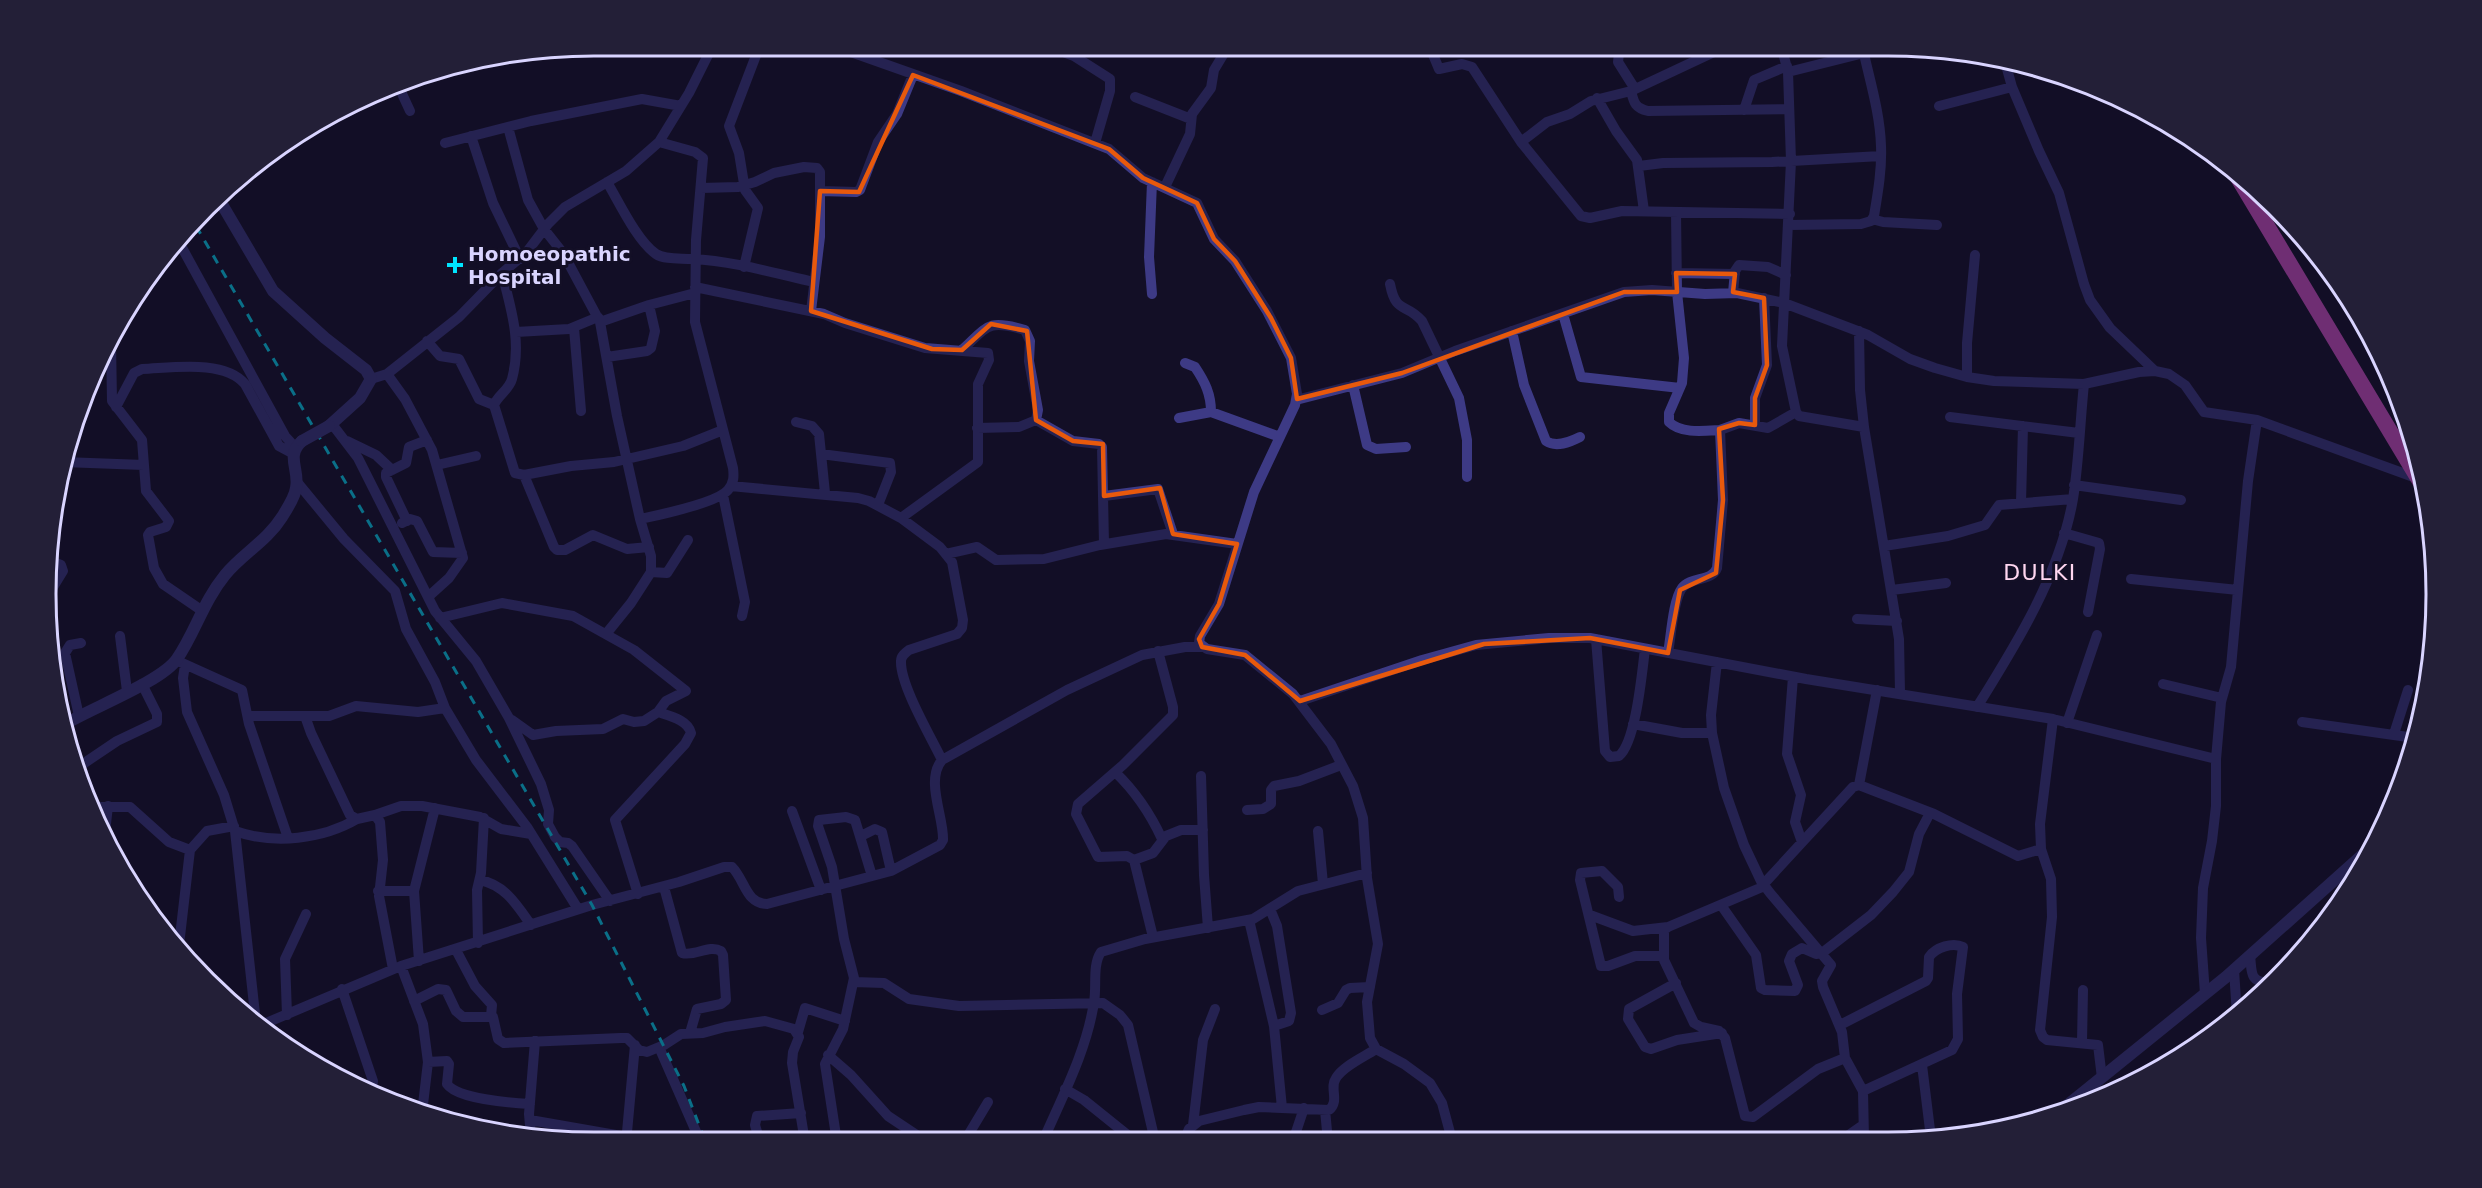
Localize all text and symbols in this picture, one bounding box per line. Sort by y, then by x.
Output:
place label: Homoeopathic Hospital [468,242,631,289]
marker: Homoeopathic Hospital [446,256,464,274]
district label: DULKI [2003,560,2077,585]

